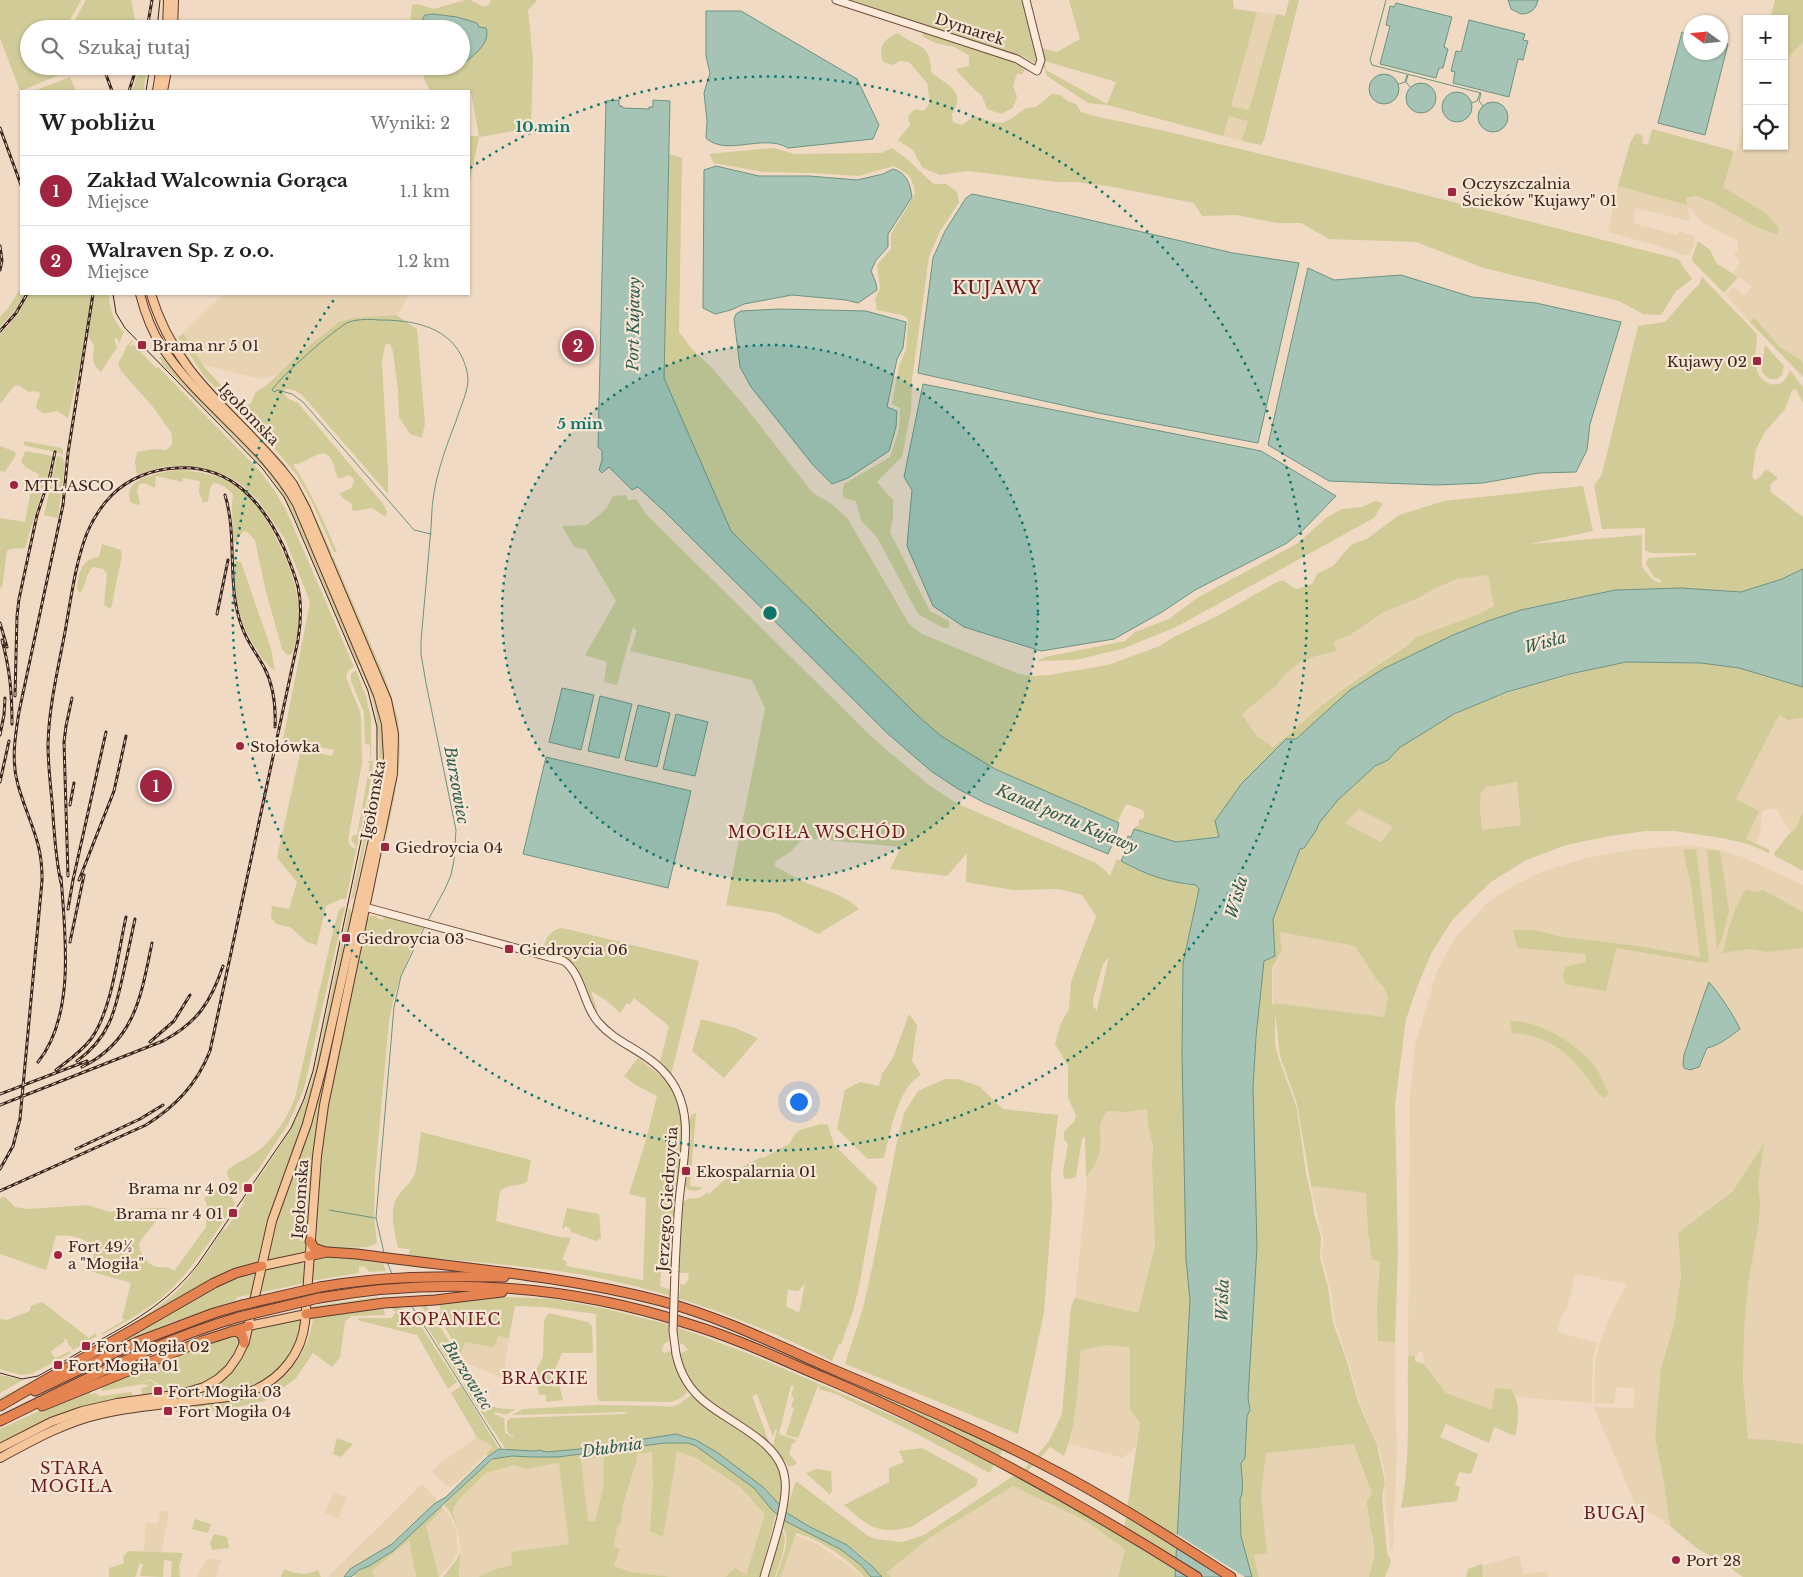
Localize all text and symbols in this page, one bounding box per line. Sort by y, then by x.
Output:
street label: Dymarek [933,9,1008,49]
north arrow [1683,15,1728,60]
map controls [1743,15,1788,150]
button: + [1743,15,1788,60]
search box [20,20,470,75]
icon: search [38,34,66,62]
text: Szukaj tutaj [78,36,190,59]
button: − [1743,60,1788,105]
button: locate [1743,105,1788,150]
text: W pobliżu [40,110,155,136]
text: Wyniki: 2 [371,113,450,133]
text: 10 min [516,117,570,136]
text: Zakład Walcownia Gorąca [87,169,348,192]
place label: Oczyszczalnia Ścieków "Kujawy" 01 [1462,174,1617,210]
text: 1 [53,181,59,201]
text: 1.1 km [400,181,450,201]
marker: Oczyszczalnia Ścieków "Kujawy" 01 [1446,186,1458,198]
text: Miejsce [87,192,149,212]
text: Walraven Sp. z o.o. [87,239,274,262]
text: 2 [51,251,61,271]
text: 1.2 km [397,251,450,271]
text: Miejsce [87,262,149,282]
water label: Port Kujawy [622,276,644,372]
district label: KUJAWY [952,277,1042,299]
pin: 2 [562,327,594,365]
place label: Brama nr 5 01 [152,336,259,355]
marker: Brama nr 5 01 [136,339,148,351]
place label: Kujawy 02 [1667,352,1747,371]
marker: Kujawy 02 [1751,355,1763,367]
street label: Igołomska [214,379,284,450]
text: 5 min [557,414,603,433]
place label: MTL ASCO [24,476,114,495]
marker: MTL ASCO [8,479,20,491]
centre of rings [761,604,779,622]
water label: Wisła [1522,627,1568,657]
place label: Stołówka [250,737,320,756]
marker: Stołówka [234,740,246,752]
water label: Burzowiec [440,744,474,825]
street label: Igołomska [357,758,389,841]
pin: 1 [140,767,172,805]
water label: Kanał portu Kujawy [992,779,1141,857]
district label: MOGIŁA WSCHÓD [728,822,906,842]
place label: Giedroycia 04 [395,838,503,857]
marker: Giedroycia 04 [379,841,391,853]
water label: Wisła [1220,874,1252,920]
place label: Giedroycia 03 [356,929,464,948]
marker: Giedroycia 03 [340,932,352,944]
place label: Giedroycia 06 [519,940,628,959]
marker: Giedroycia 06 [503,943,515,955]
your location [786,1089,812,1115]
street label: Jerzego Giedroycia [652,1125,682,1274]
street label: Igołomska [288,1158,312,1239]
place label: Ekospalarnia 01 [696,1162,816,1181]
marker: Ekospalarnia 01 [680,1165,692,1177]
place label: Brama nr 4 02 [128,1179,238,1198]
marker: Brama nr 4 02 [242,1182,254,1194]
place label: Brama nr 4 01 [116,1204,223,1223]
marker: Brama nr 4 01 [227,1207,239,1219]
place label: Fort 49½ a "Mogiła" [68,1237,144,1273]
marker: Fort 49½ a "Mogiła" [52,1249,64,1261]
water label: Wisła [1211,1278,1233,1322]
district label: KOPANIEC [399,1309,501,1329]
water label: Burzowiec [438,1336,497,1414]
place label: Fort Mogiła 02 [96,1337,210,1356]
marker: Fort Mogiła 02 [80,1340,92,1352]
place label: Fort Mogiła 01 [68,1356,179,1375]
marker: Fort Mogiła 01 [52,1359,64,1371]
district label: BRACKIE [501,1368,589,1388]
place label: Fort Mogiła 03 [168,1382,282,1401]
marker: Fort Mogiła 03 [152,1385,164,1397]
place label: Fort Mogiła 04 [178,1402,291,1421]
marker: Fort Mogiła 04 [162,1405,174,1417]
water label: Dłubnia [579,1433,644,1461]
district label: STARA MOGIŁA [31,1458,113,1496]
district label: BUGAJ [1584,1503,1646,1523]
place label: Port 28 [1686,1551,1741,1570]
marker: Port 28 [1670,1554,1682,1566]

